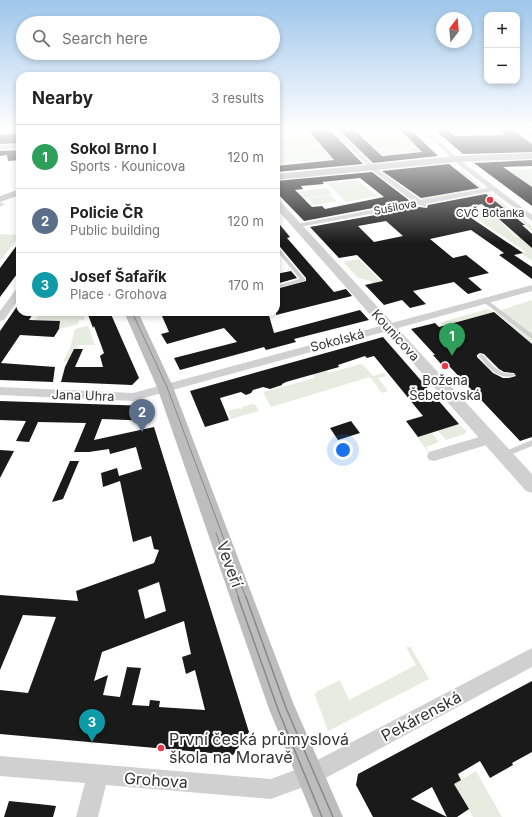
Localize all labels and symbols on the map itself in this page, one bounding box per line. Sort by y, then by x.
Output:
north arrow [436,12,472,48]
marker: CVČ Botanka [485,195,495,205]
street label: Sušilova [372,196,418,218]
place label: CVČ Botanka [456,206,524,220]
street label: Kounicova [369,306,423,364]
pin: 1 [439,323,465,356]
street label: Sokolská [308,325,366,355]
marker: Božena Šebetovská [440,361,450,371]
place label: Božena Šebetovská [409,372,481,403]
street label: Jana Uhra [51,386,115,404]
pin: 2 [129,399,155,432]
your location [333,440,353,460]
street label: Veveří [212,538,248,590]
street label: Pekárenská [377,687,465,745]
pin: 3 [79,709,105,742]
place label: První česká průmyslová škola na Moravě [169,729,349,767]
marker: První česká průmyslová škola na Moravě [156,743,166,753]
street label: Grohova [123,768,189,792]

